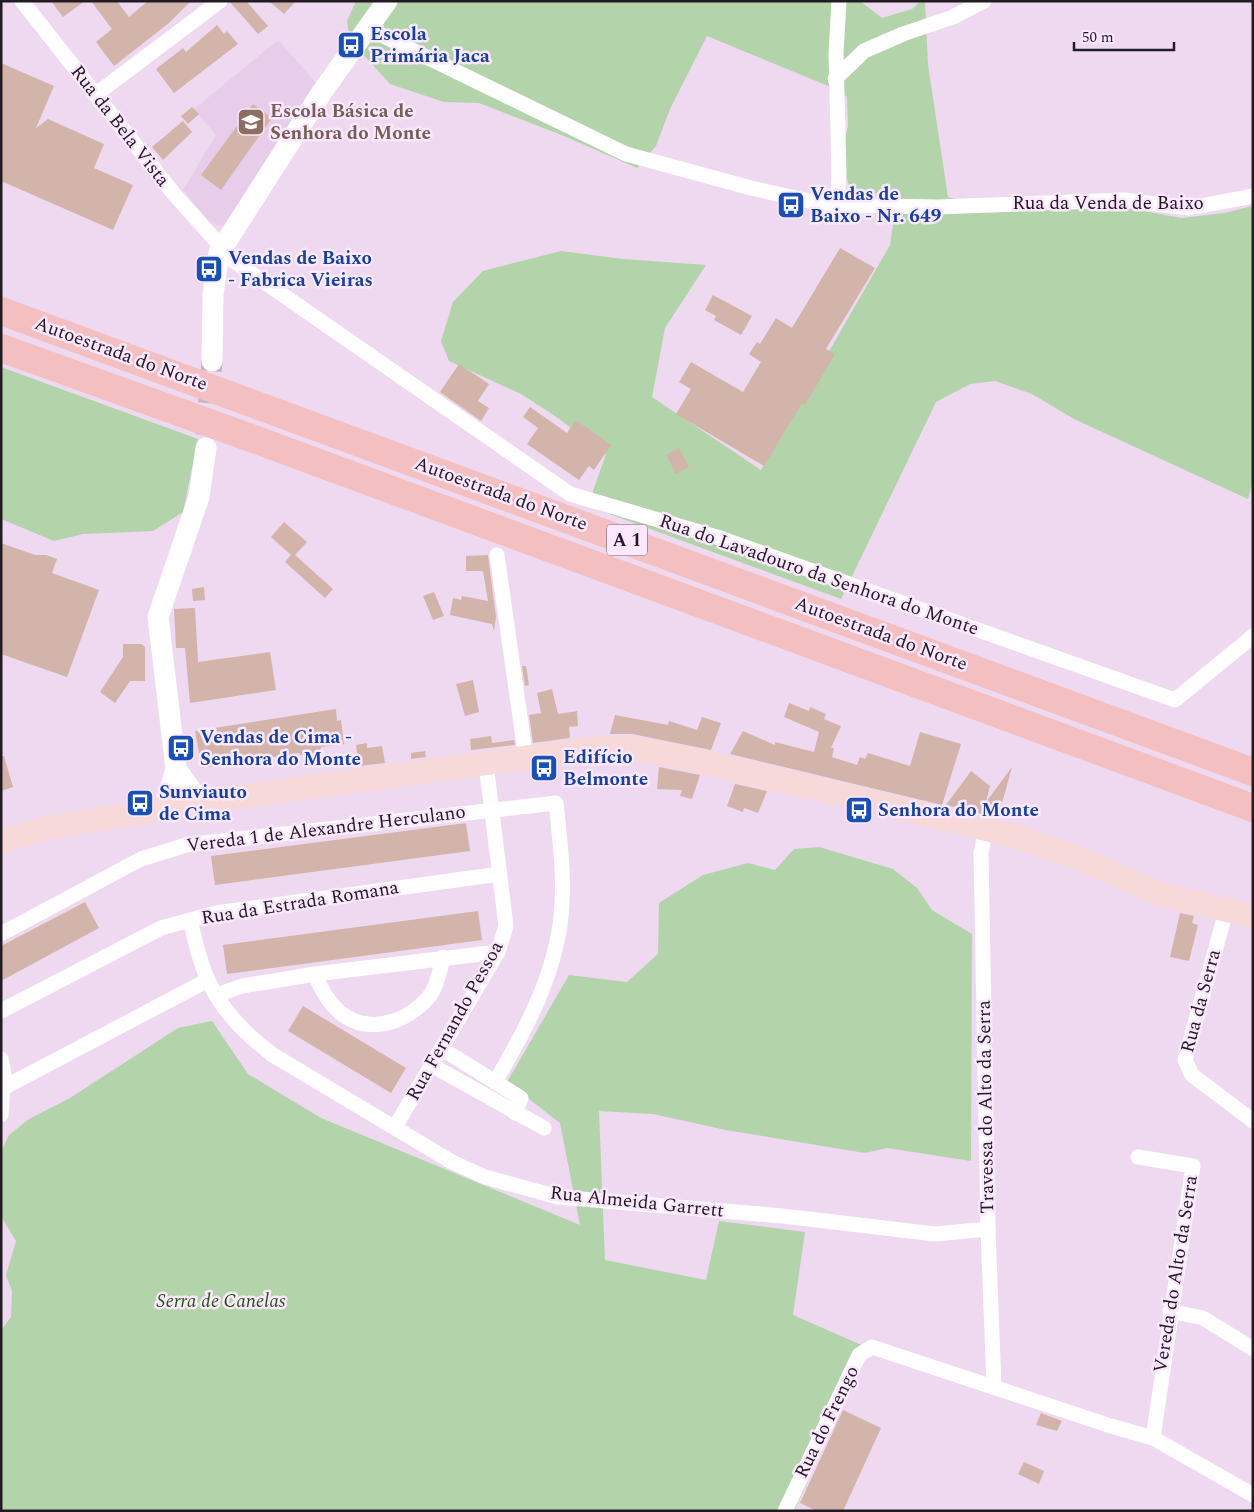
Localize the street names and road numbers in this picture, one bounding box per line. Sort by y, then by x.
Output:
street label: Rua da Bela Vista [63,59,177,194]
street label: Rua da Venda de Baixo [1012,189,1204,218]
street label: Autoestrada do Norte [31,309,211,399]
street label: Autoestrada do Norte [411,449,591,539]
street label: Rua do Lavadouro da Senhora do Monte [655,507,983,643]
road number: A 1 [607,524,647,556]
street label: Autoestrada do Norte [791,589,971,679]
street label: Vereda 1 de Alexandre Herculano [185,797,467,861]
street label: Rua da Estrada Romana [199,873,402,933]
street label: Rua Fernando Pessoa [399,935,511,1106]
street label: Rua da Serra [1173,945,1229,1056]
street label: Travessa do Alto da Serra [970,999,1002,1214]
street label: Vereda do Alto da Serra [1146,1172,1206,1375]
street label: Rua Almeida Garrett [549,1178,726,1226]
street label: Rua do Frengo [787,1361,867,1483]

